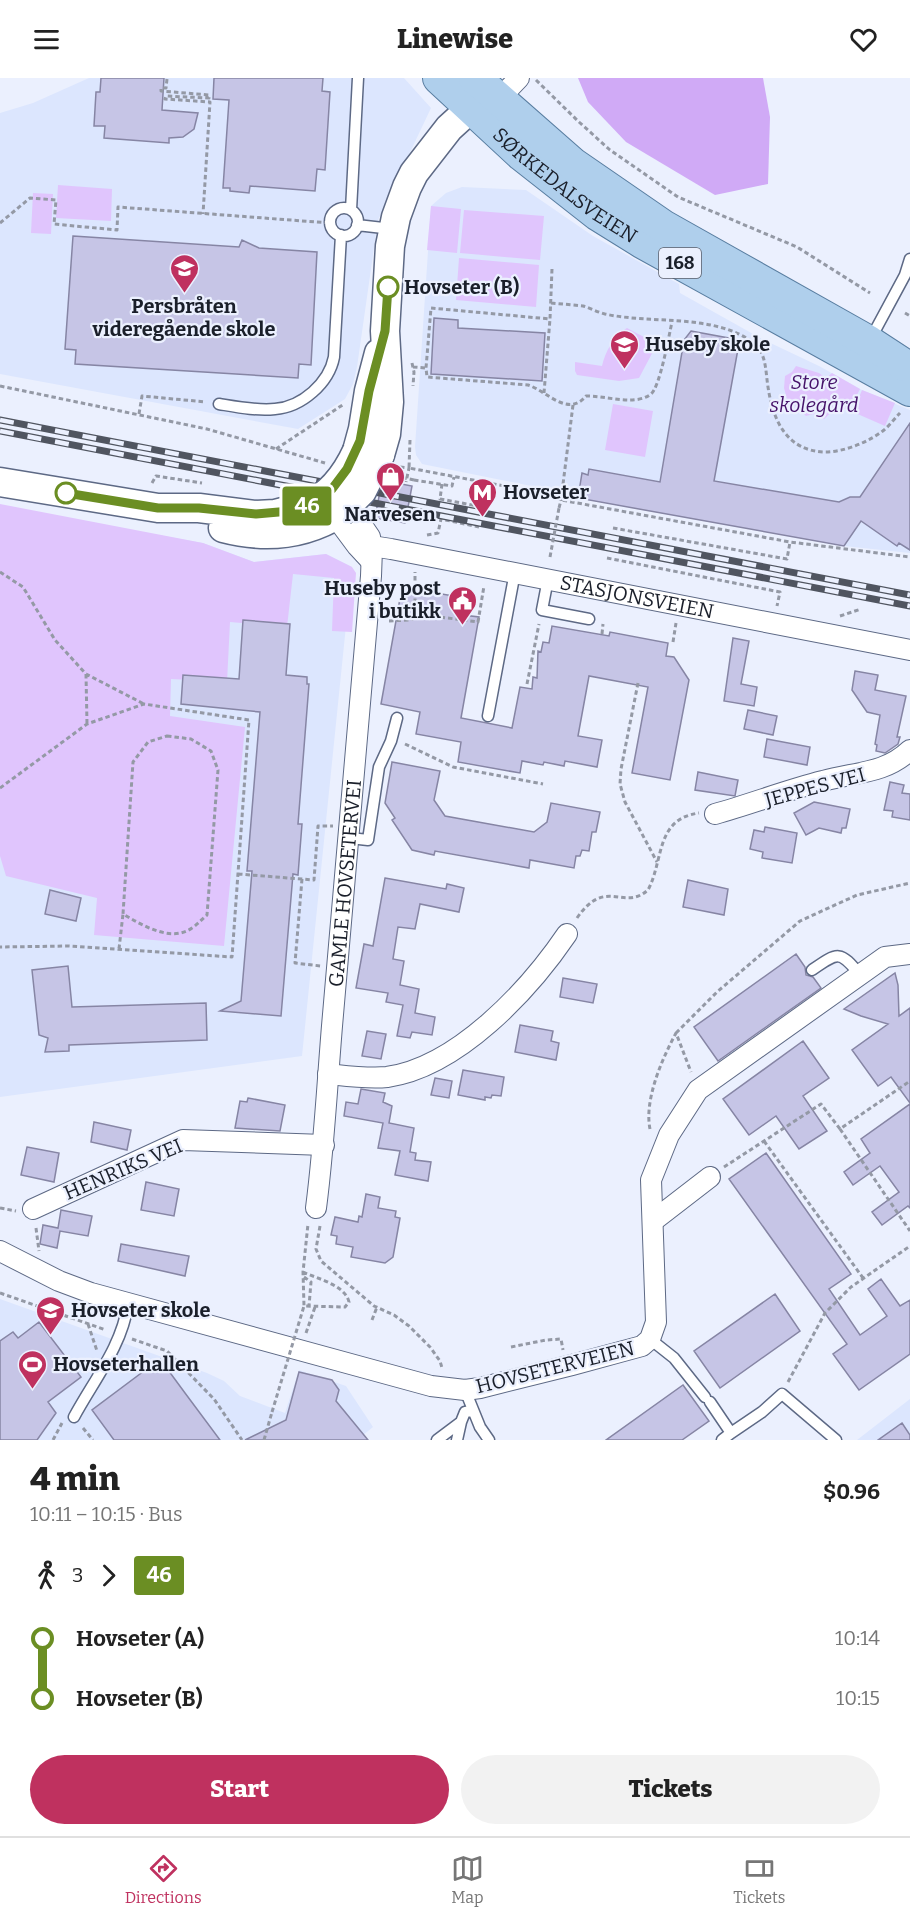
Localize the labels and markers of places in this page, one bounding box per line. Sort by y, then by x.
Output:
school or university icon: Persbråten videregående skole [168,252,200,294]
place label: Hovseter (B) [404,275,519,299]
marker: Hovseter (B) [377,276,399,298]
place label: Persbråten videregående skole [91,294,276,341]
school or university icon: Huseby skole [608,328,640,370]
place label: Huseby skole [645,332,770,356]
shop icon: Narvesen [374,460,406,502]
metro station icon: Hovseter [466,476,498,518]
place label: Hovseter [503,480,590,504]
unlabelled marker [55,482,77,504]
place label: Narvesen [344,502,436,526]
place label: Huseby post i butikk [324,576,441,623]
public building icon: Huseby post i butikk [446,584,478,626]
school or university icon: Hovseter skole [34,1294,66,1336]
place label: Hovseter skole [71,1298,211,1322]
sports icon: Hovseterhallen [16,1348,48,1390]
place label: Hovseterhallen [53,1352,199,1376]

